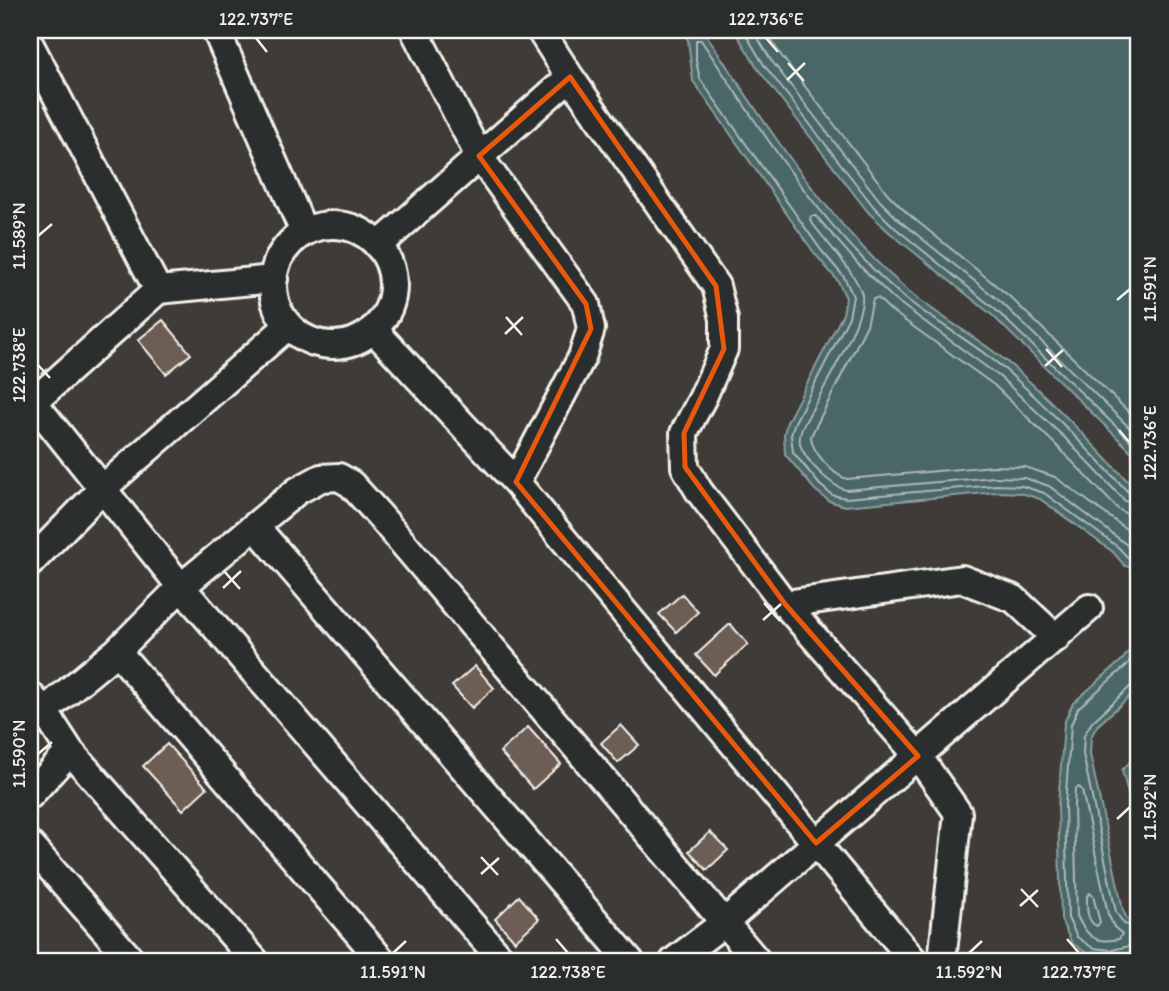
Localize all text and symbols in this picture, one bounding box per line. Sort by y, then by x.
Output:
text: 122.737°E [219,8,293,30]
text: 122.736°E [728,8,804,30]
text: 11.589°N [8,202,30,270]
text: 11.591°N [1139,256,1161,322]
text: 122.738°E [8,327,30,403]
text: 122.736°E [1139,405,1161,481]
text: 11.590°N [8,720,30,788]
text: 11.592°N [1139,774,1161,840]
text: 11.591°N [360,961,426,983]
text: 122.738°E [530,961,606,983]
text: 11.592°N [936,961,1002,983]
text: 122.737°E [1042,961,1116,983]

